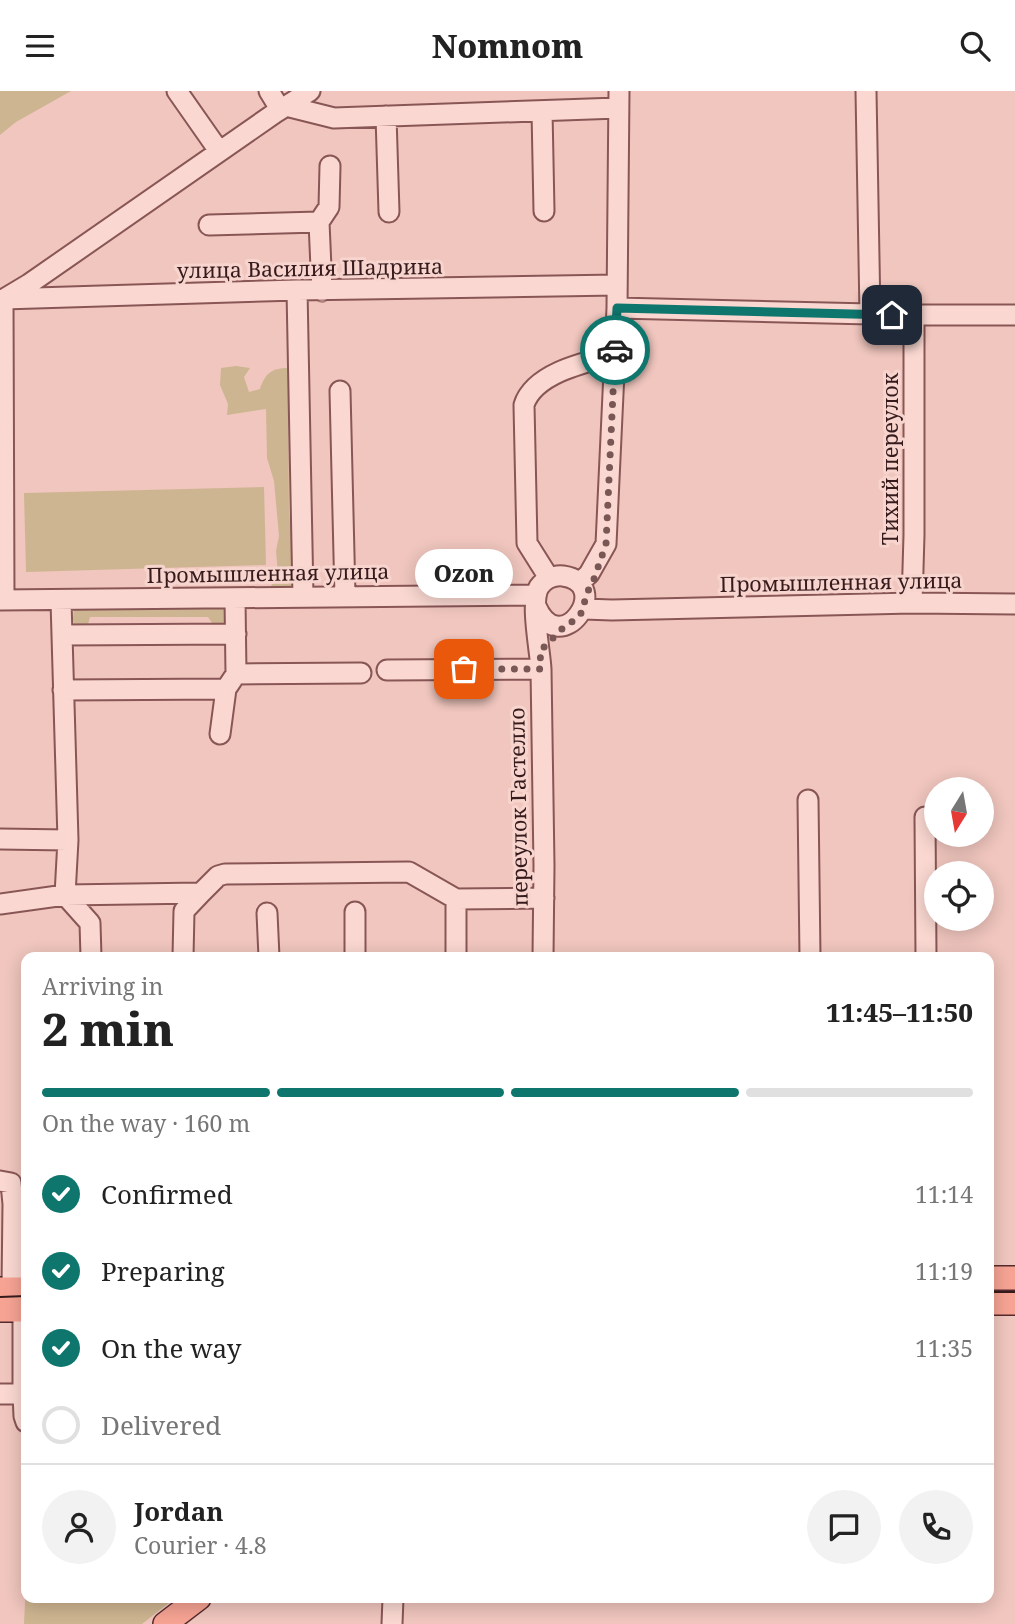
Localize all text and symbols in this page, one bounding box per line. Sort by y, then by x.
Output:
text: Nomnom [432,24,583,67]
icon: menu [21,27,59,65]
icon: search [956,27,994,65]
street label: улица Василия Шадрина [177,252,443,284]
pin [862,285,922,345]
icon: home [873,296,911,334]
courier [580,315,650,385]
icon: car [596,331,634,369]
street label: Тихий переулок [876,372,904,545]
callout: Ozon [415,550,513,599]
street label: Промышленная улица [146,557,390,589]
text: Ozon [434,557,494,589]
street label: Промышленная улица [719,566,963,598]
pin [434,639,494,699]
icon: bag [445,650,483,688]
street label: переулок Гастелло [502,707,534,907]
north arrow [924,777,994,847]
map controls [924,777,994,931]
button: locate [924,861,994,931]
text: Arriving in [42,970,163,1002]
text: 11:45–11:50 [826,994,973,1030]
text: 2 min [42,997,174,1059]
text: On the way · 160 m [42,1107,250,1139]
icon: check [42,1175,80,1213]
text: Confirmed [101,1176,233,1212]
text: 11:14 [915,1178,973,1210]
icon: check [42,1252,80,1290]
text: Preparing [101,1253,225,1289]
text: 11:19 [915,1255,973,1287]
icon: check [42,1329,80,1367]
text: On the way [101,1330,241,1366]
text: 11:35 [915,1332,973,1364]
text: Delivered [101,1407,221,1443]
button: person [42,1490,116,1564]
button: chat [807,1490,881,1564]
button: phone [899,1490,973,1564]
text: Jordan [134,1493,224,1529]
text: Courier · 4.8 [134,1529,267,1561]

